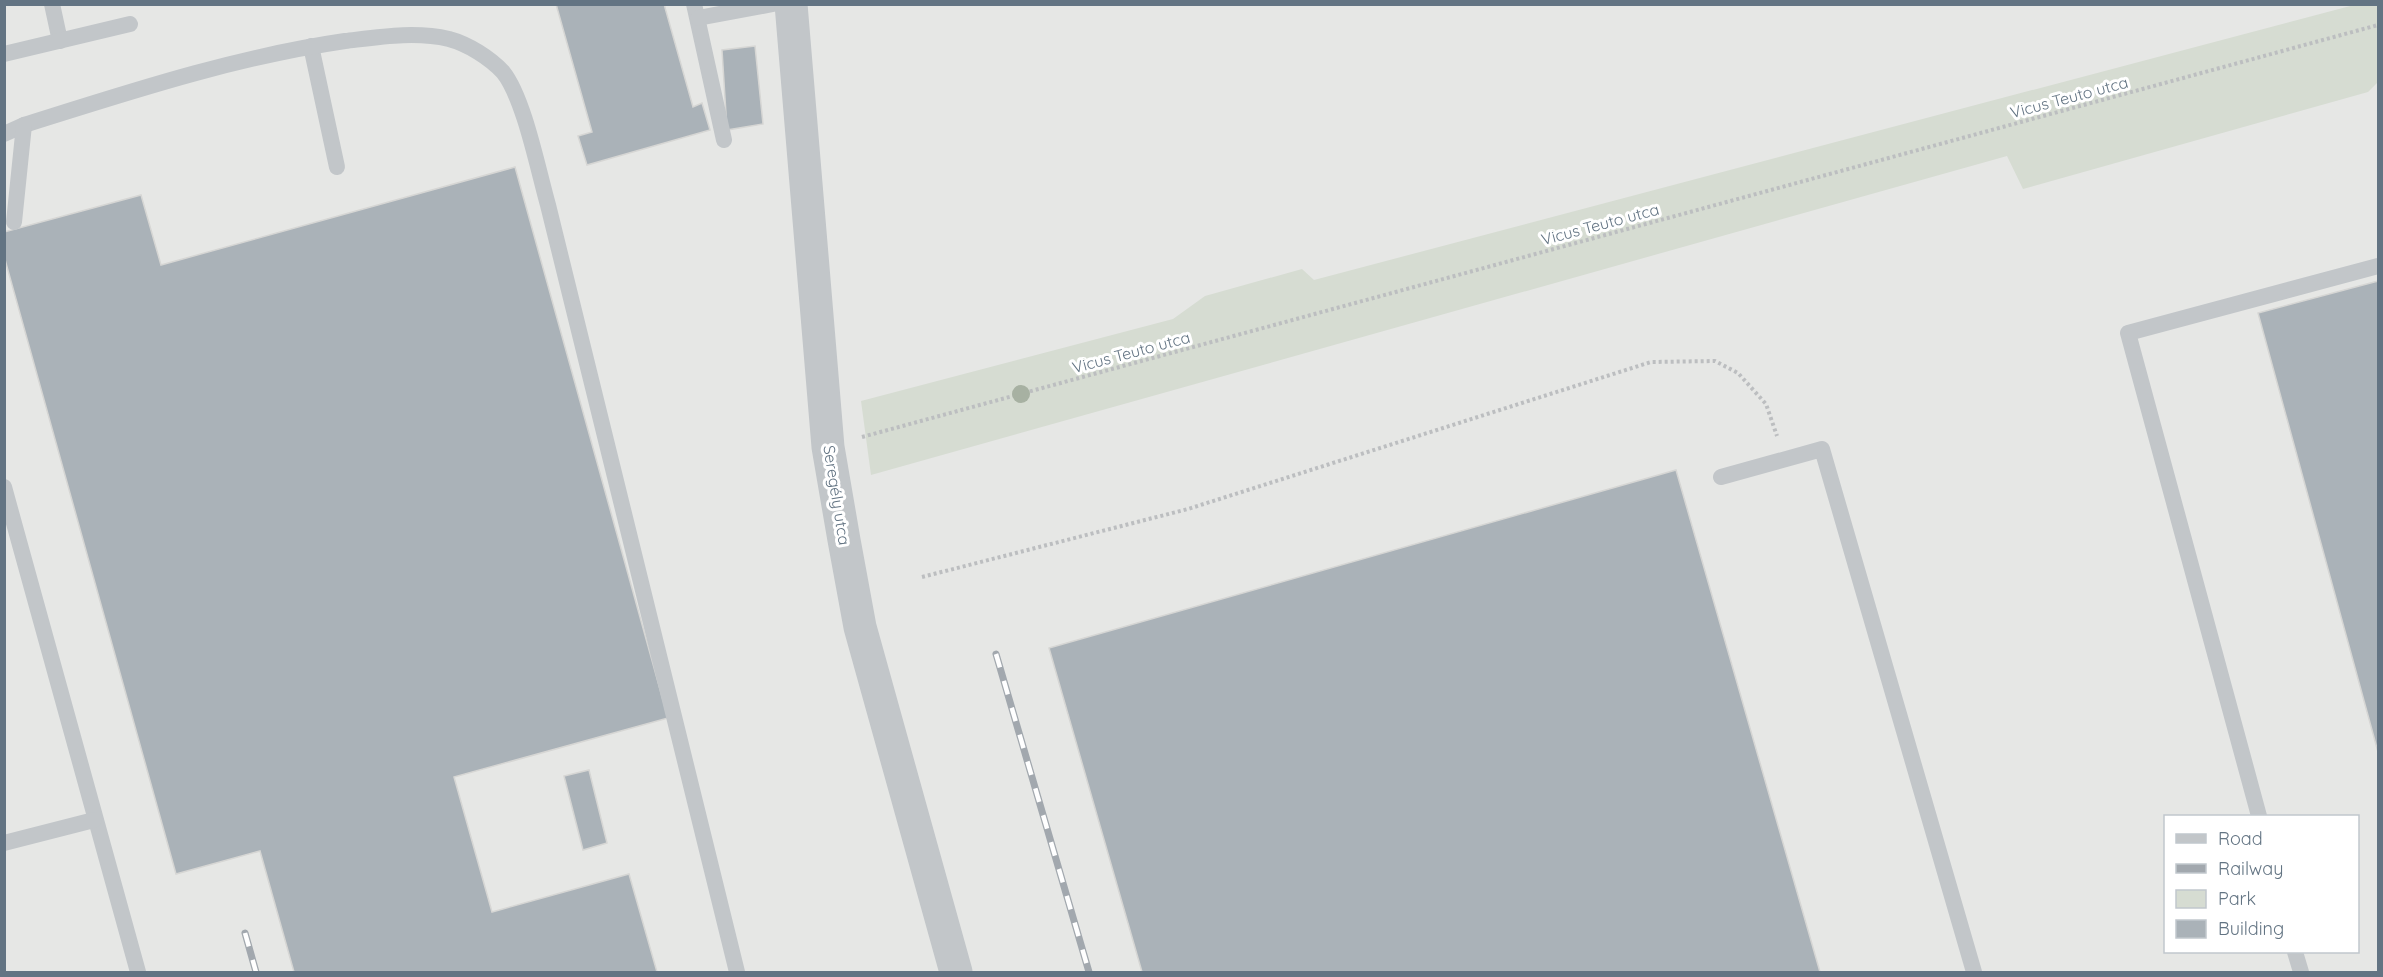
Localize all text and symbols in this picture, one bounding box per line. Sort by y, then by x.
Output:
street label: Vicus Teuto utca [2008,72,2130,122]
street label: Vicus Teuto utca [1539,199,1661,249]
street label: Vicus Teuto utca [1070,327,1192,377]
street label: Seregély utca [819,444,855,546]
legend [2164,815,2359,953]
text: Road [2218,827,2263,850]
text: Railway [2218,857,2284,880]
text: Park [2218,887,2256,910]
text: Building [2218,917,2284,940]

